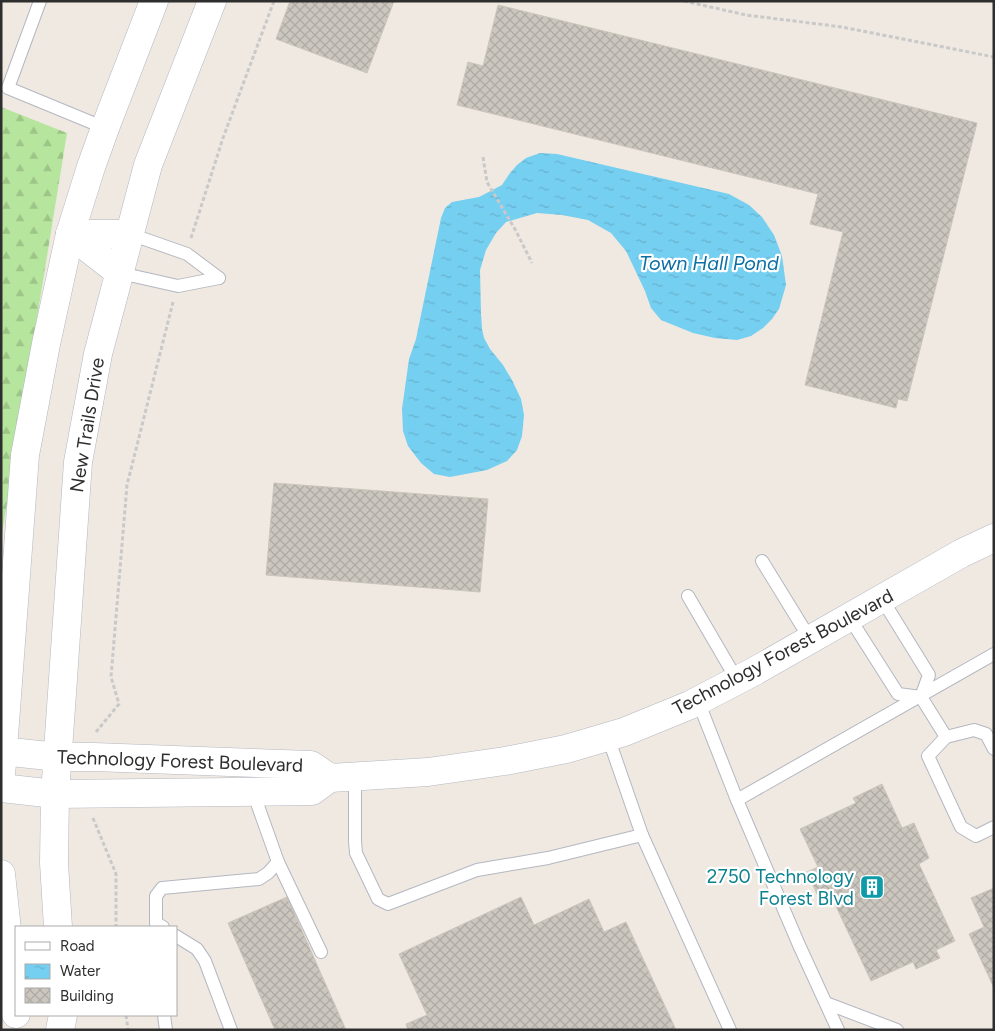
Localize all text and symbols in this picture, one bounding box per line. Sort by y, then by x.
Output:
water label: Town Hall Pond [639,251,779,275]
street label: New Trails Drive [65,356,109,494]
street label: Technology Forest Boulevard [669,584,897,720]
street label: Technology Forest Boulevard [56,745,304,777]
place label: 2750 Technology Forest Blvd [707,865,854,910]
building icon: 2750 Technology Forest Blvd [859,874,885,900]
legend [15,926,178,1016]
text: Road [60,937,95,955]
text: Water [60,962,100,980]
text: Building [60,987,114,1005]

